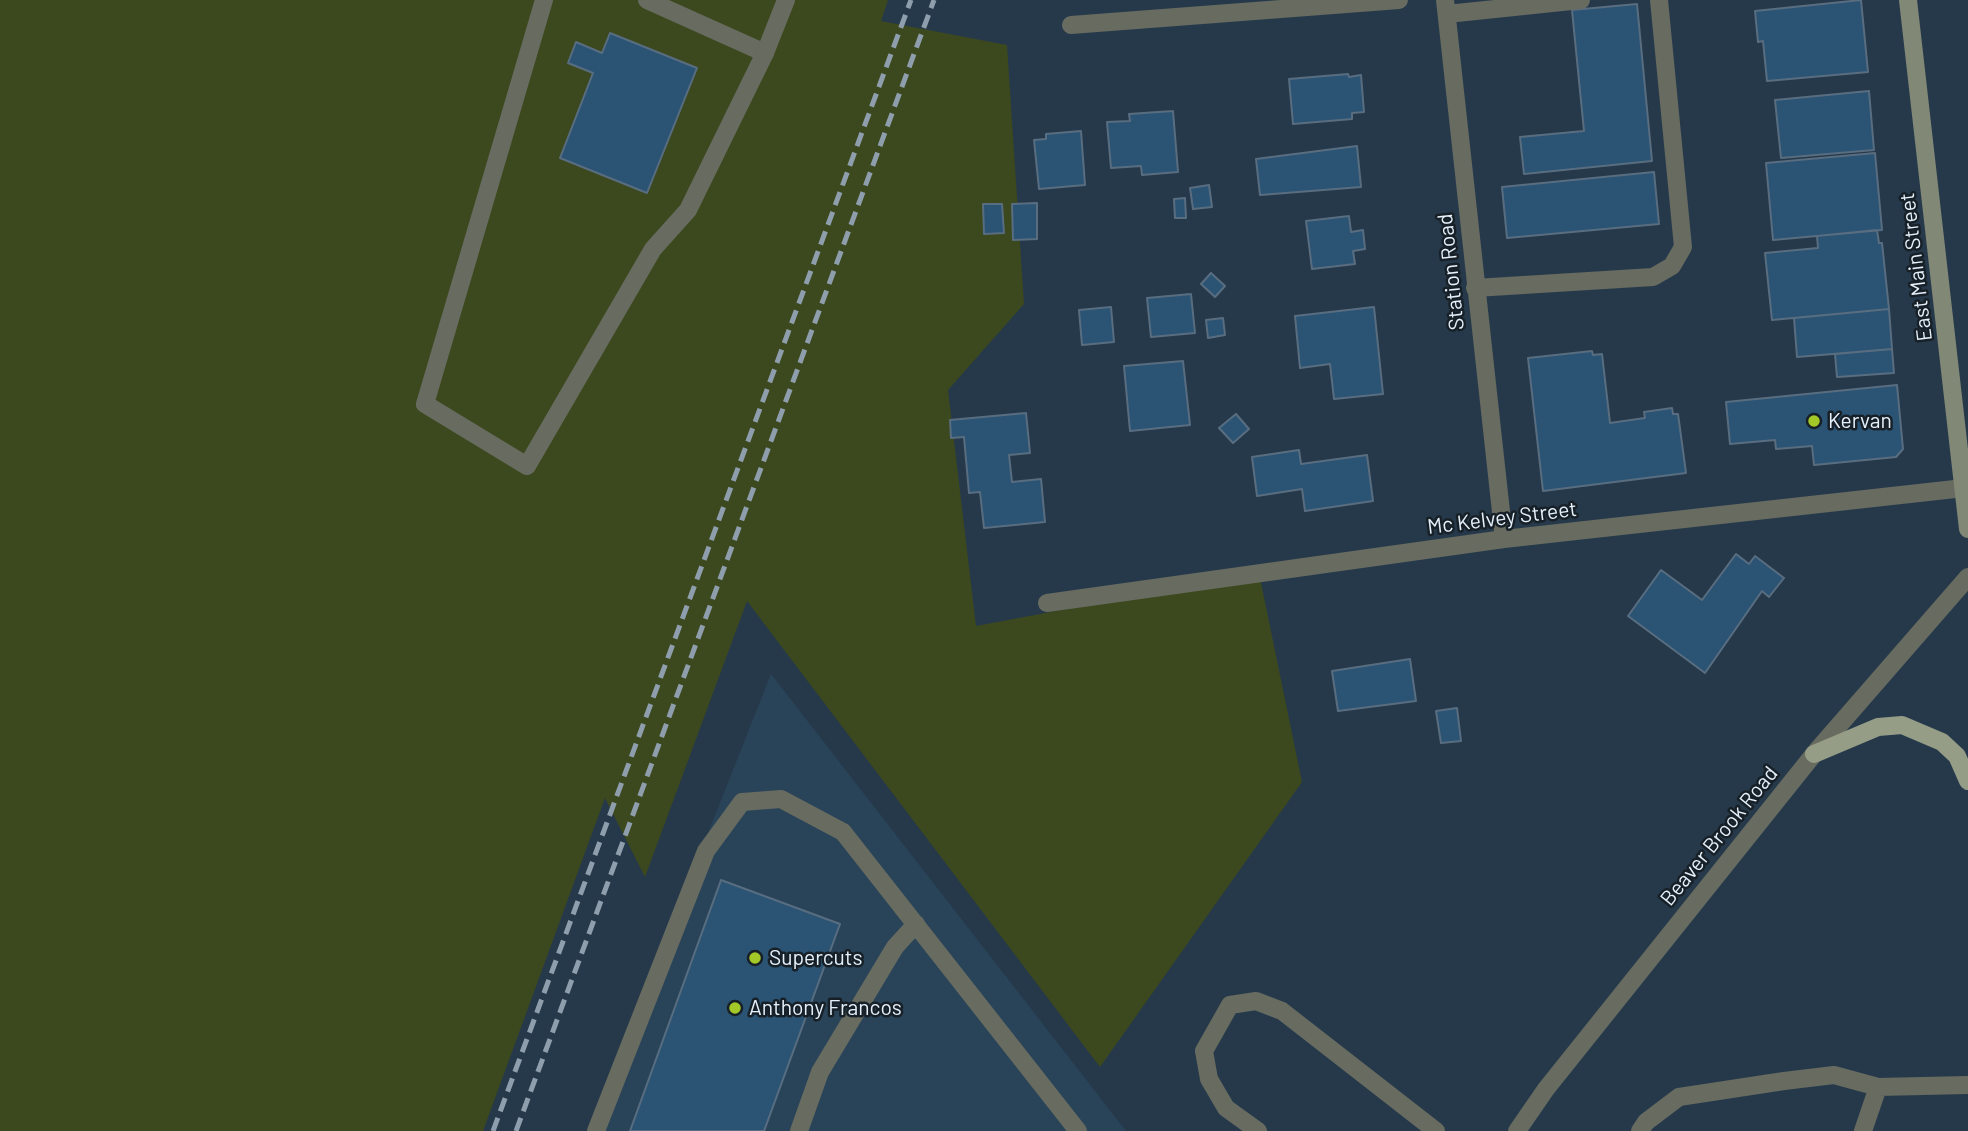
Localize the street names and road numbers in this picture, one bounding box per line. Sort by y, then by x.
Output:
street label: East Main Street [1894,191,1938,343]
street label: Station Road [1432,213,1470,331]
street label: Mc Kelvey Street [1426,496,1578,540]
street label: Beaver Brook Road [1655,761,1783,911]

